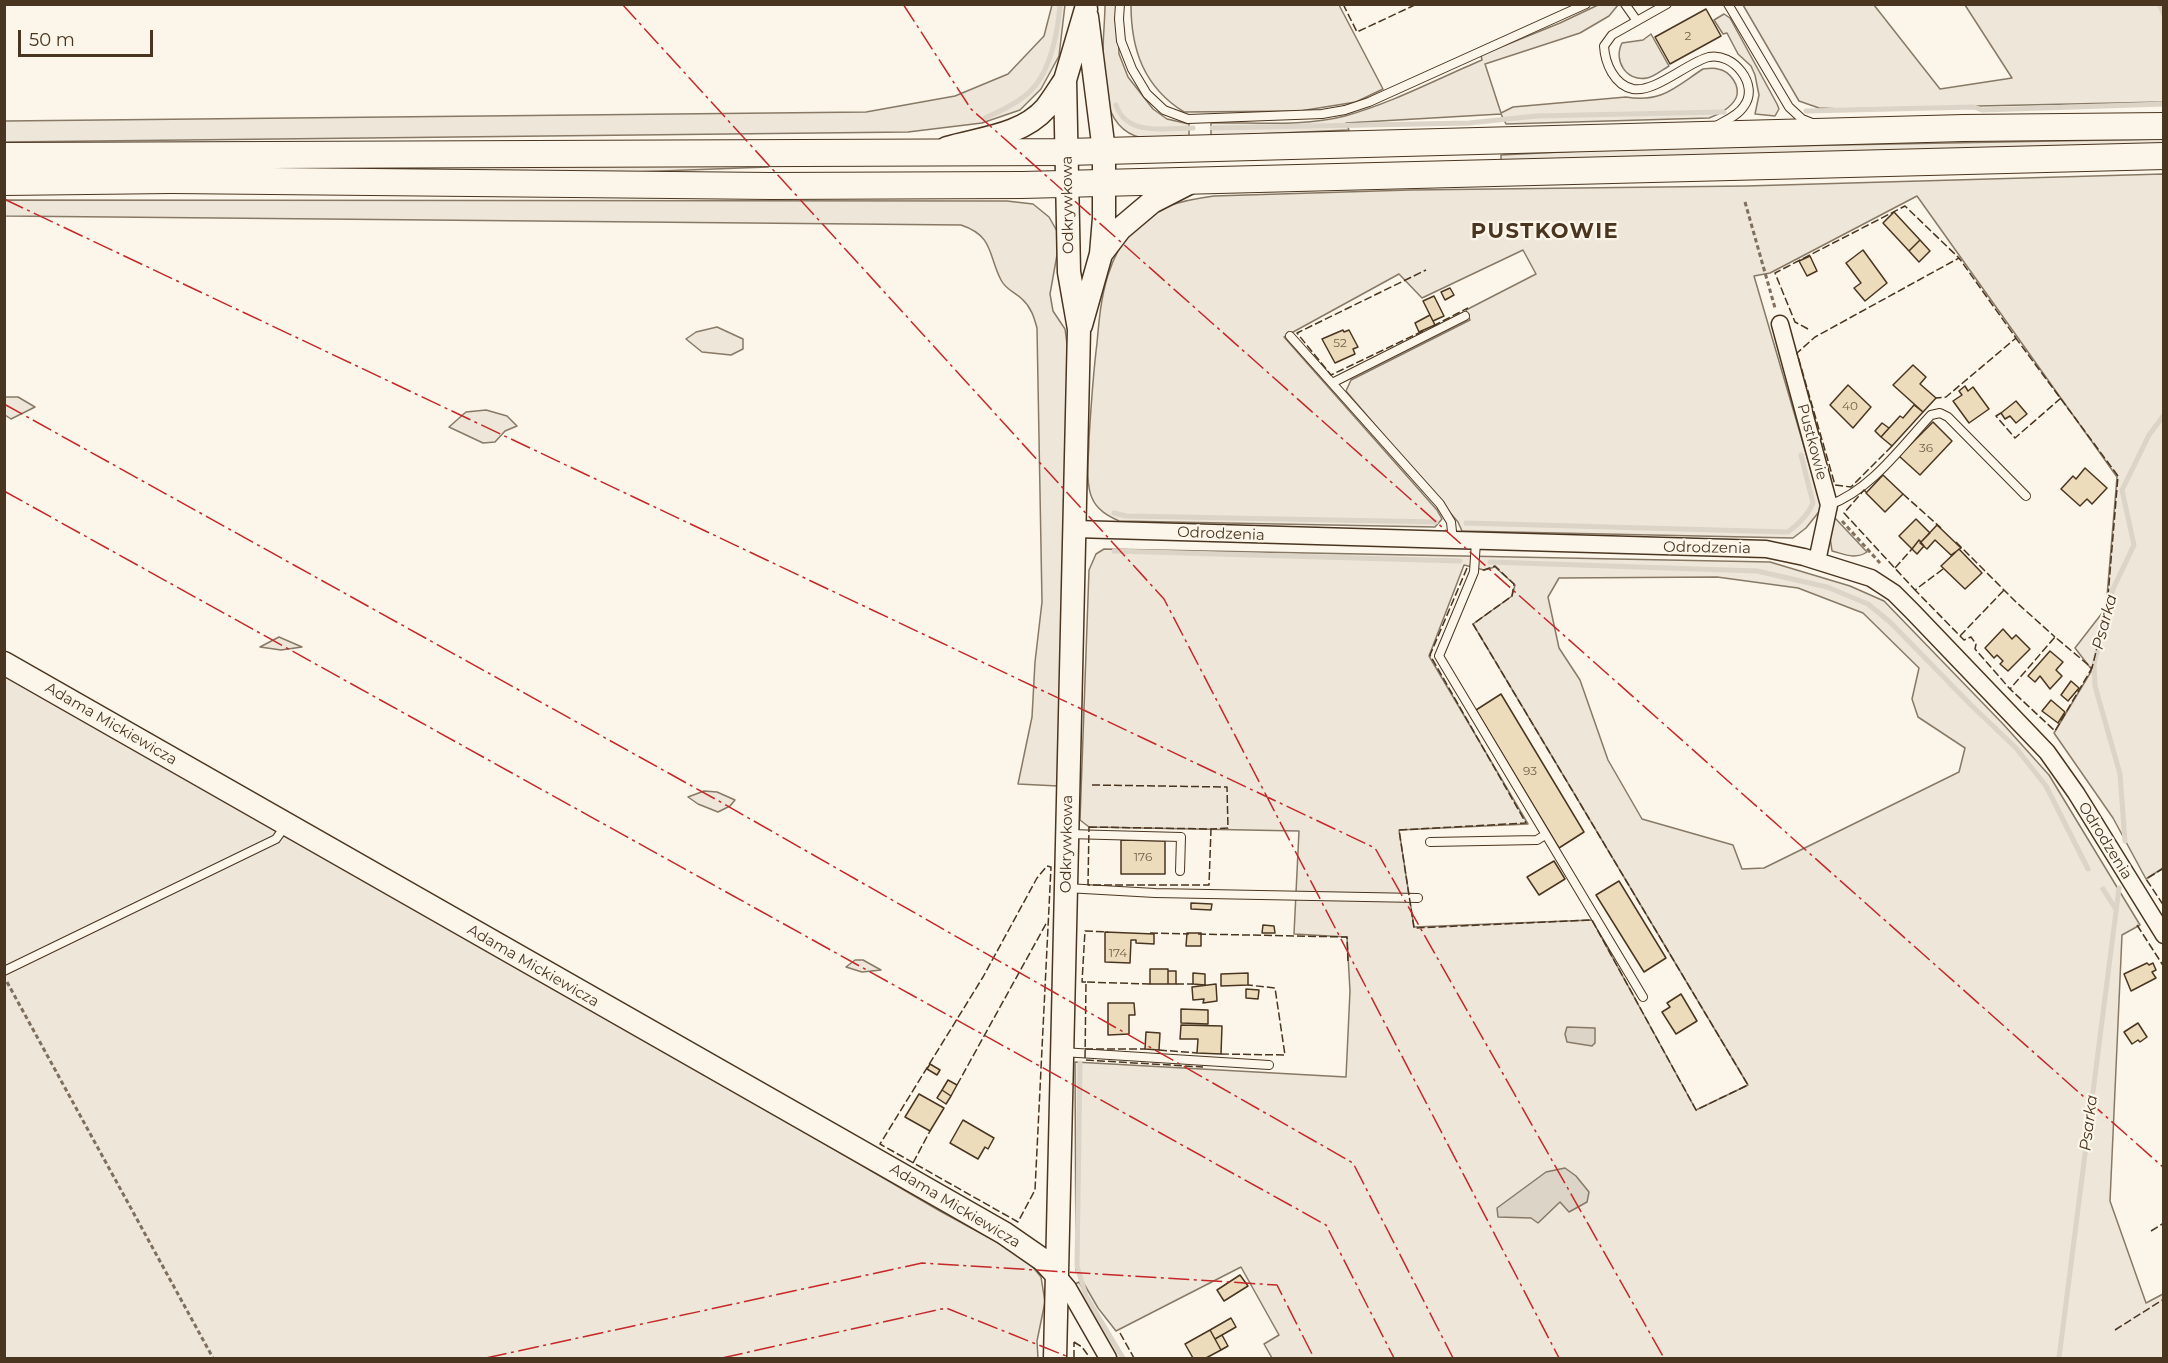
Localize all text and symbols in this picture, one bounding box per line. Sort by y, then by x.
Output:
scale bar [21,18,156,56]
text: 50 m [29,29,75,51]
house number: 2 [1685,29,1691,43]
street label: Odkrywkowa [1058,156,1078,254]
district label: PUSTKOWIE [1471,219,1619,245]
house number: 52 [1333,336,1347,350]
house number: 40 [1842,399,1858,413]
street label: Pustkowie [1793,402,1831,482]
house number: 36 [1919,441,1933,455]
street label: Odrodzenia [1177,523,1265,545]
street label: Odrodzenia [1663,538,1751,558]
water label: Psarka [2088,592,2122,652]
street label: Adama Mickiewicza [42,679,180,769]
house number: 93 [1523,764,1537,778]
street label: Odkrywkowa [1057,795,1077,893]
street label: Odrodzenia [2074,799,2136,883]
house number: 176 [1134,850,1152,864]
street label: Adama Mickiewicza [464,921,602,1011]
house number: 174 [1109,946,1127,960]
water label: Psarka [2076,1094,2102,1152]
street label: Adama Mickiewicza [886,1160,1024,1252]

